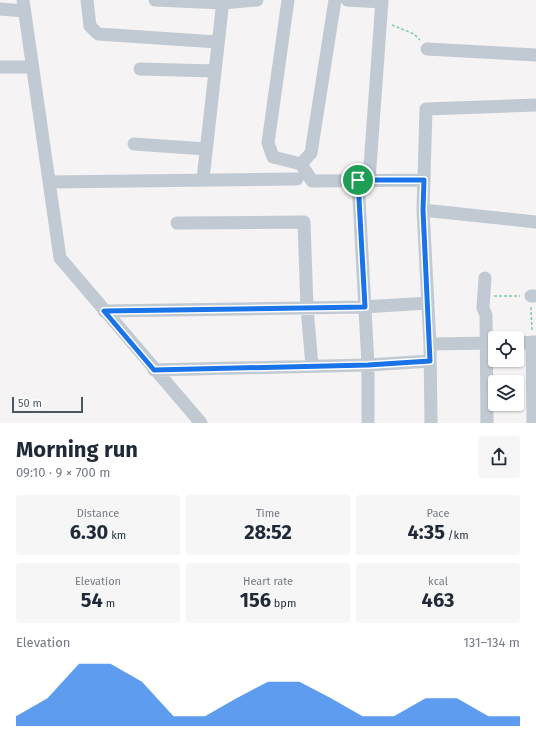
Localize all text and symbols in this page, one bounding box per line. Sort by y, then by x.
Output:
pin [341,163,375,197]
icon: arrive [347,169,369,191]
map controls [488,331,524,411]
button: locate [488,331,524,367]
button: layers [488,375,524,411]
scale bar [12,395,83,414]
text: 50 m [18,397,42,410]
text: Morning run [16,436,138,463]
button: share [478,436,520,478]
text: 09:10 · 9 × 700 m [16,465,110,480]
text: Distance [77,507,119,520]
text: Time [256,507,280,520]
text: Pace [427,507,449,520]
text: 6.30 [70,520,108,544]
text: 28:52 [244,520,292,544]
text: 4:35 [407,520,445,544]
text: km [108,529,126,542]
text: /km [445,529,469,542]
text: Elevation [75,575,121,588]
text: Heart rate [243,575,293,588]
text: kcal [428,575,448,588]
text: 54 [81,588,103,612]
text: 156 [240,588,271,612]
text: 463 [422,588,454,612]
text: m [103,597,115,610]
text: bpm [271,597,296,610]
text: Elevation [16,635,70,650]
text: 131–134 m [463,635,520,650]

